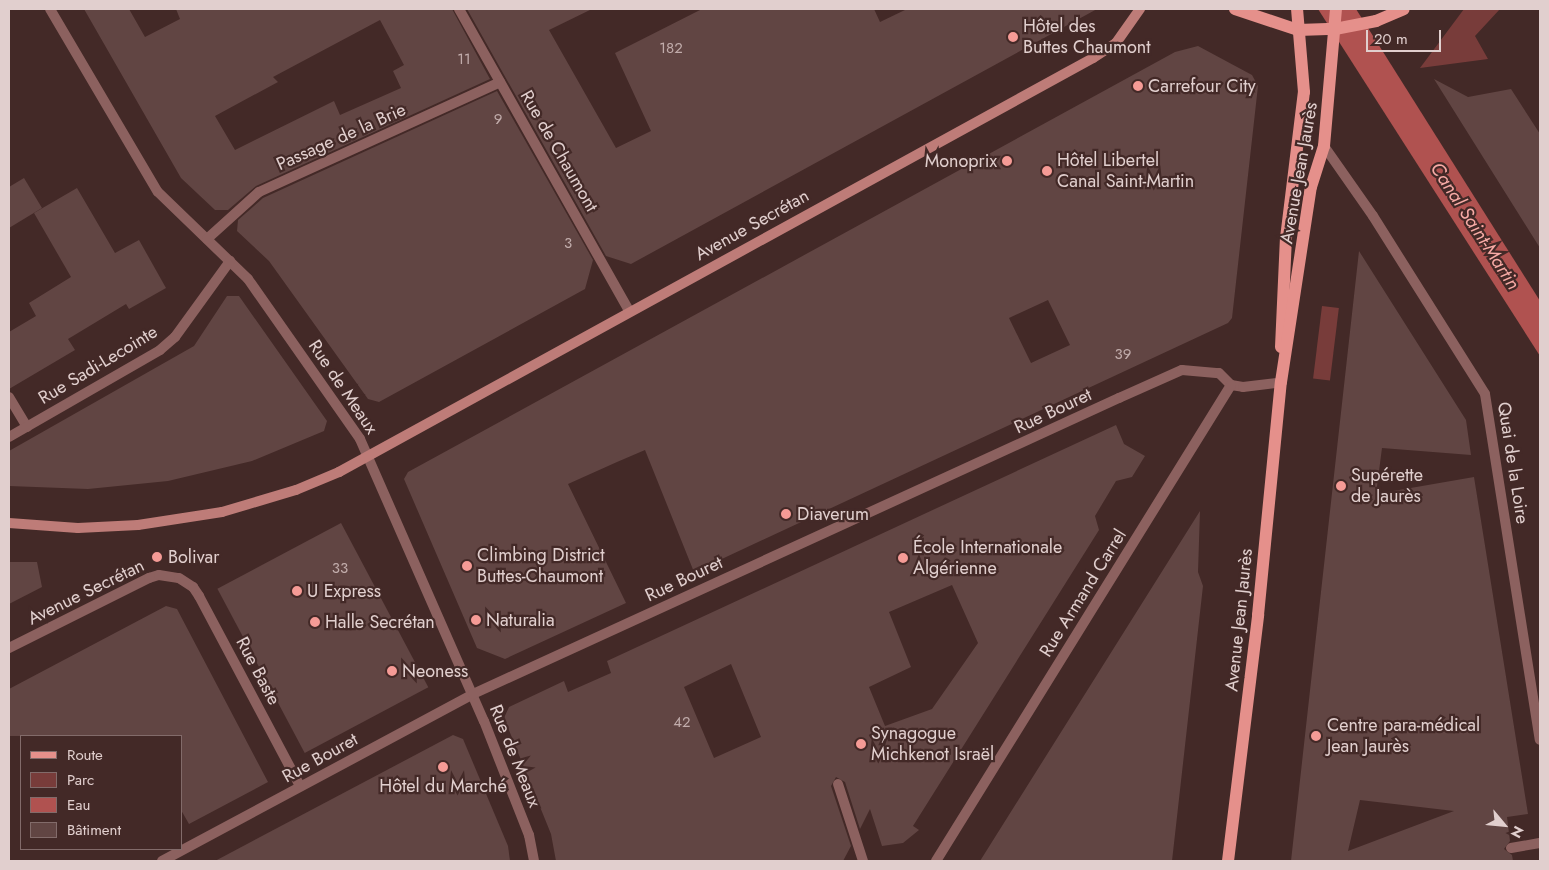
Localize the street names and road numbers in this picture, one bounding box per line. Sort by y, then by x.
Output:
street label: Rue de Chaumont [515,86,603,216]
street label: Passage de la Brie [273,99,409,175]
street label: Avenue Jean Jaurès [1276,101,1322,245]
street label: Avenue Secrétan [691,185,813,265]
street label: Rue Sadi-Lecointe [35,321,161,409]
street label: Rue de Meaux [304,336,382,438]
street label: Rue Bouret [1011,384,1095,438]
street label: Quai de la Loire [1493,400,1533,526]
street label: Rue Armand Carrel [1035,525,1131,661]
street label: Avenue Jean Jaurès [1221,548,1257,692]
street label: Rue Bouret [642,552,726,606]
street label: Avenue Secrétan [24,554,148,630]
street label: Rue Baste [231,633,285,709]
street label: Rue de Meaux [485,702,545,810]
street label: Rue Bouret [278,728,362,788]

